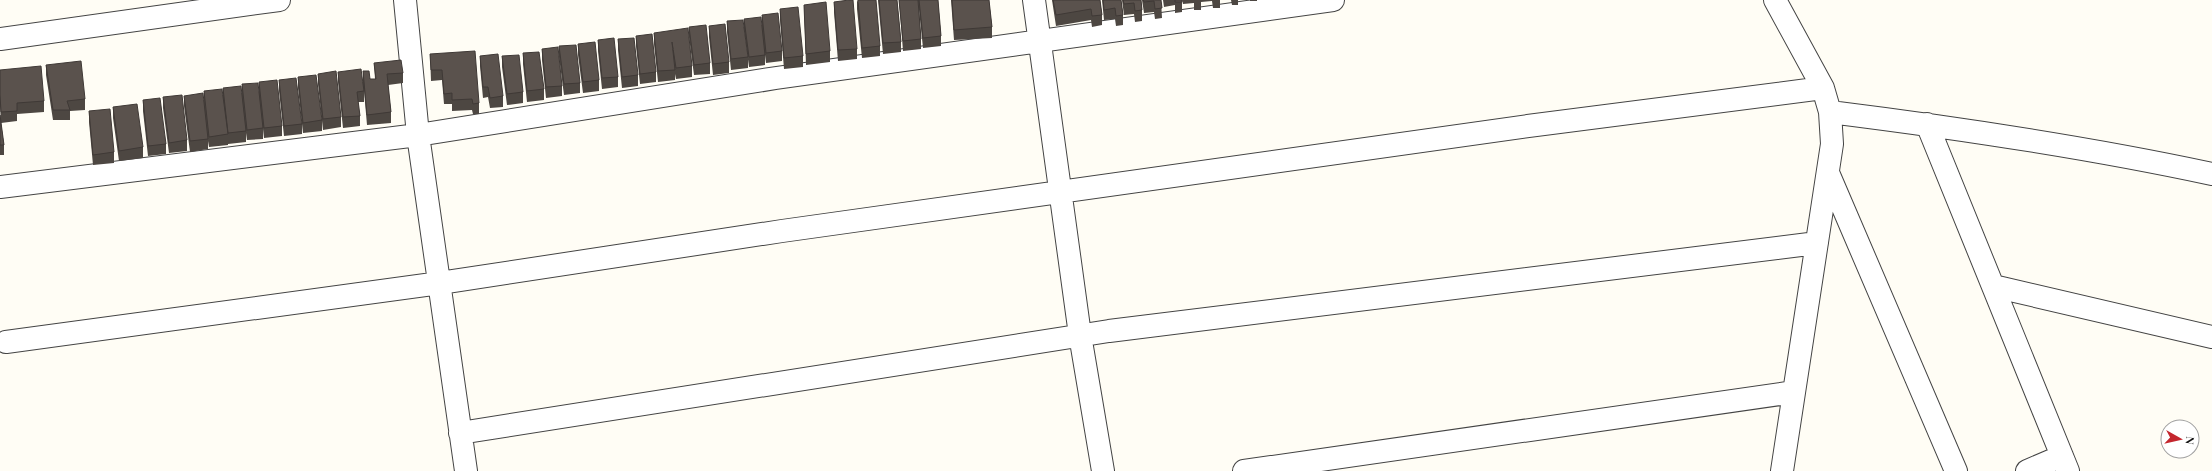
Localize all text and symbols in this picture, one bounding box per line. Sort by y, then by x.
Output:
north arrow [2160,419,2200,459]
text: N [2182,435,2198,445]

